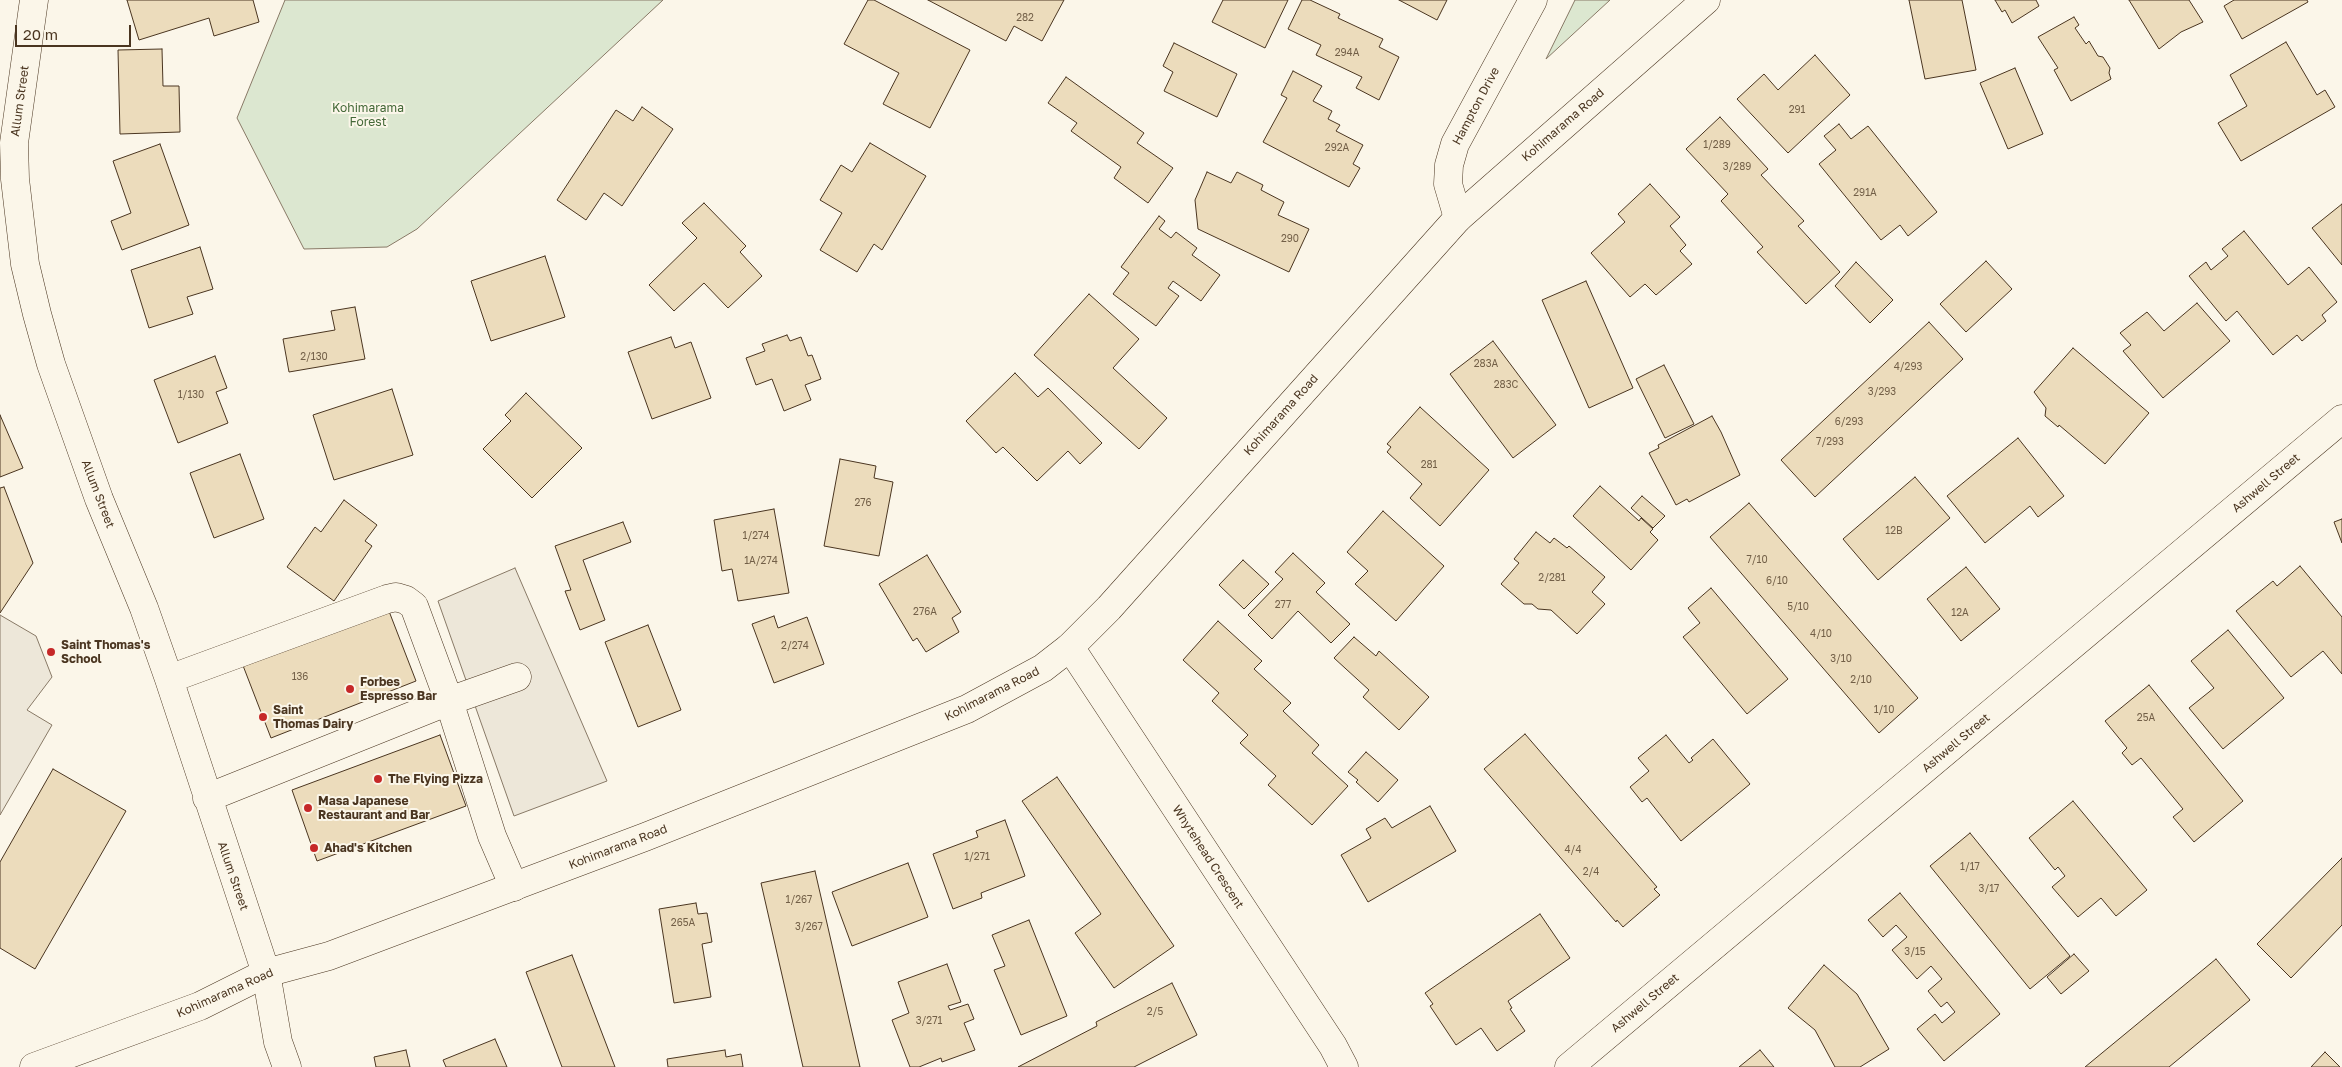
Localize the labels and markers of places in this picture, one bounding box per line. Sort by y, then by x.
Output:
place label: Saint Thomas's School [61,638,150,666]
marker: Saint Thomas's School [45,646,57,658]
place label: Forbes Espresso Bar [360,675,437,703]
marker: Forbes Espresso Bar [344,683,356,695]
place label: Saint Thomas Dairy [273,703,353,731]
marker: Saint Thomas Dairy [257,711,269,723]
place label: The Flying Pizza [388,772,483,786]
marker: The Flying Pizza [372,773,384,785]
place label: Masa Japanese Restaurant and Bar [318,794,430,822]
marker: Masa Japanese Restaurant and Bar [302,802,314,814]
place label: Ahad's Kitchen [324,841,412,855]
marker: Ahad's Kitchen [308,842,320,854]

